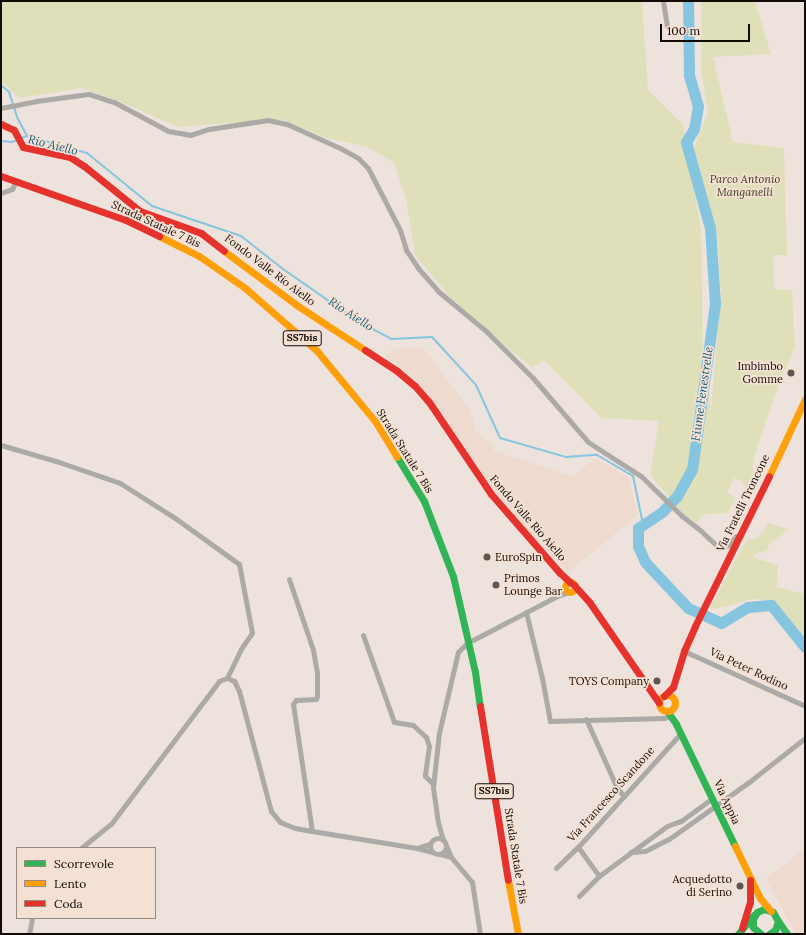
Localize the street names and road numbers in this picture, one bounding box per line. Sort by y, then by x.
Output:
street label: Strada Statale 7 Bis [109,198,203,250]
street label: Fondo Valle Rio Aiello [222,232,318,308]
road number: SS7bis [282,330,322,346]
street label: Strada Statale 7 Bis [374,407,436,495]
street label: Via Fratelli Troncone [714,452,772,554]
street label: Fondo Valle Rio Aiello [487,472,569,564]
street label: Via Peter Rodino [708,645,790,693]
street label: Via Francesco Scandone [565,744,657,844]
street label: Via Appia [711,778,743,826]
road number: SS7bis [474,783,514,799]
street label: Strada Statale 7 Bis [502,807,530,905]

